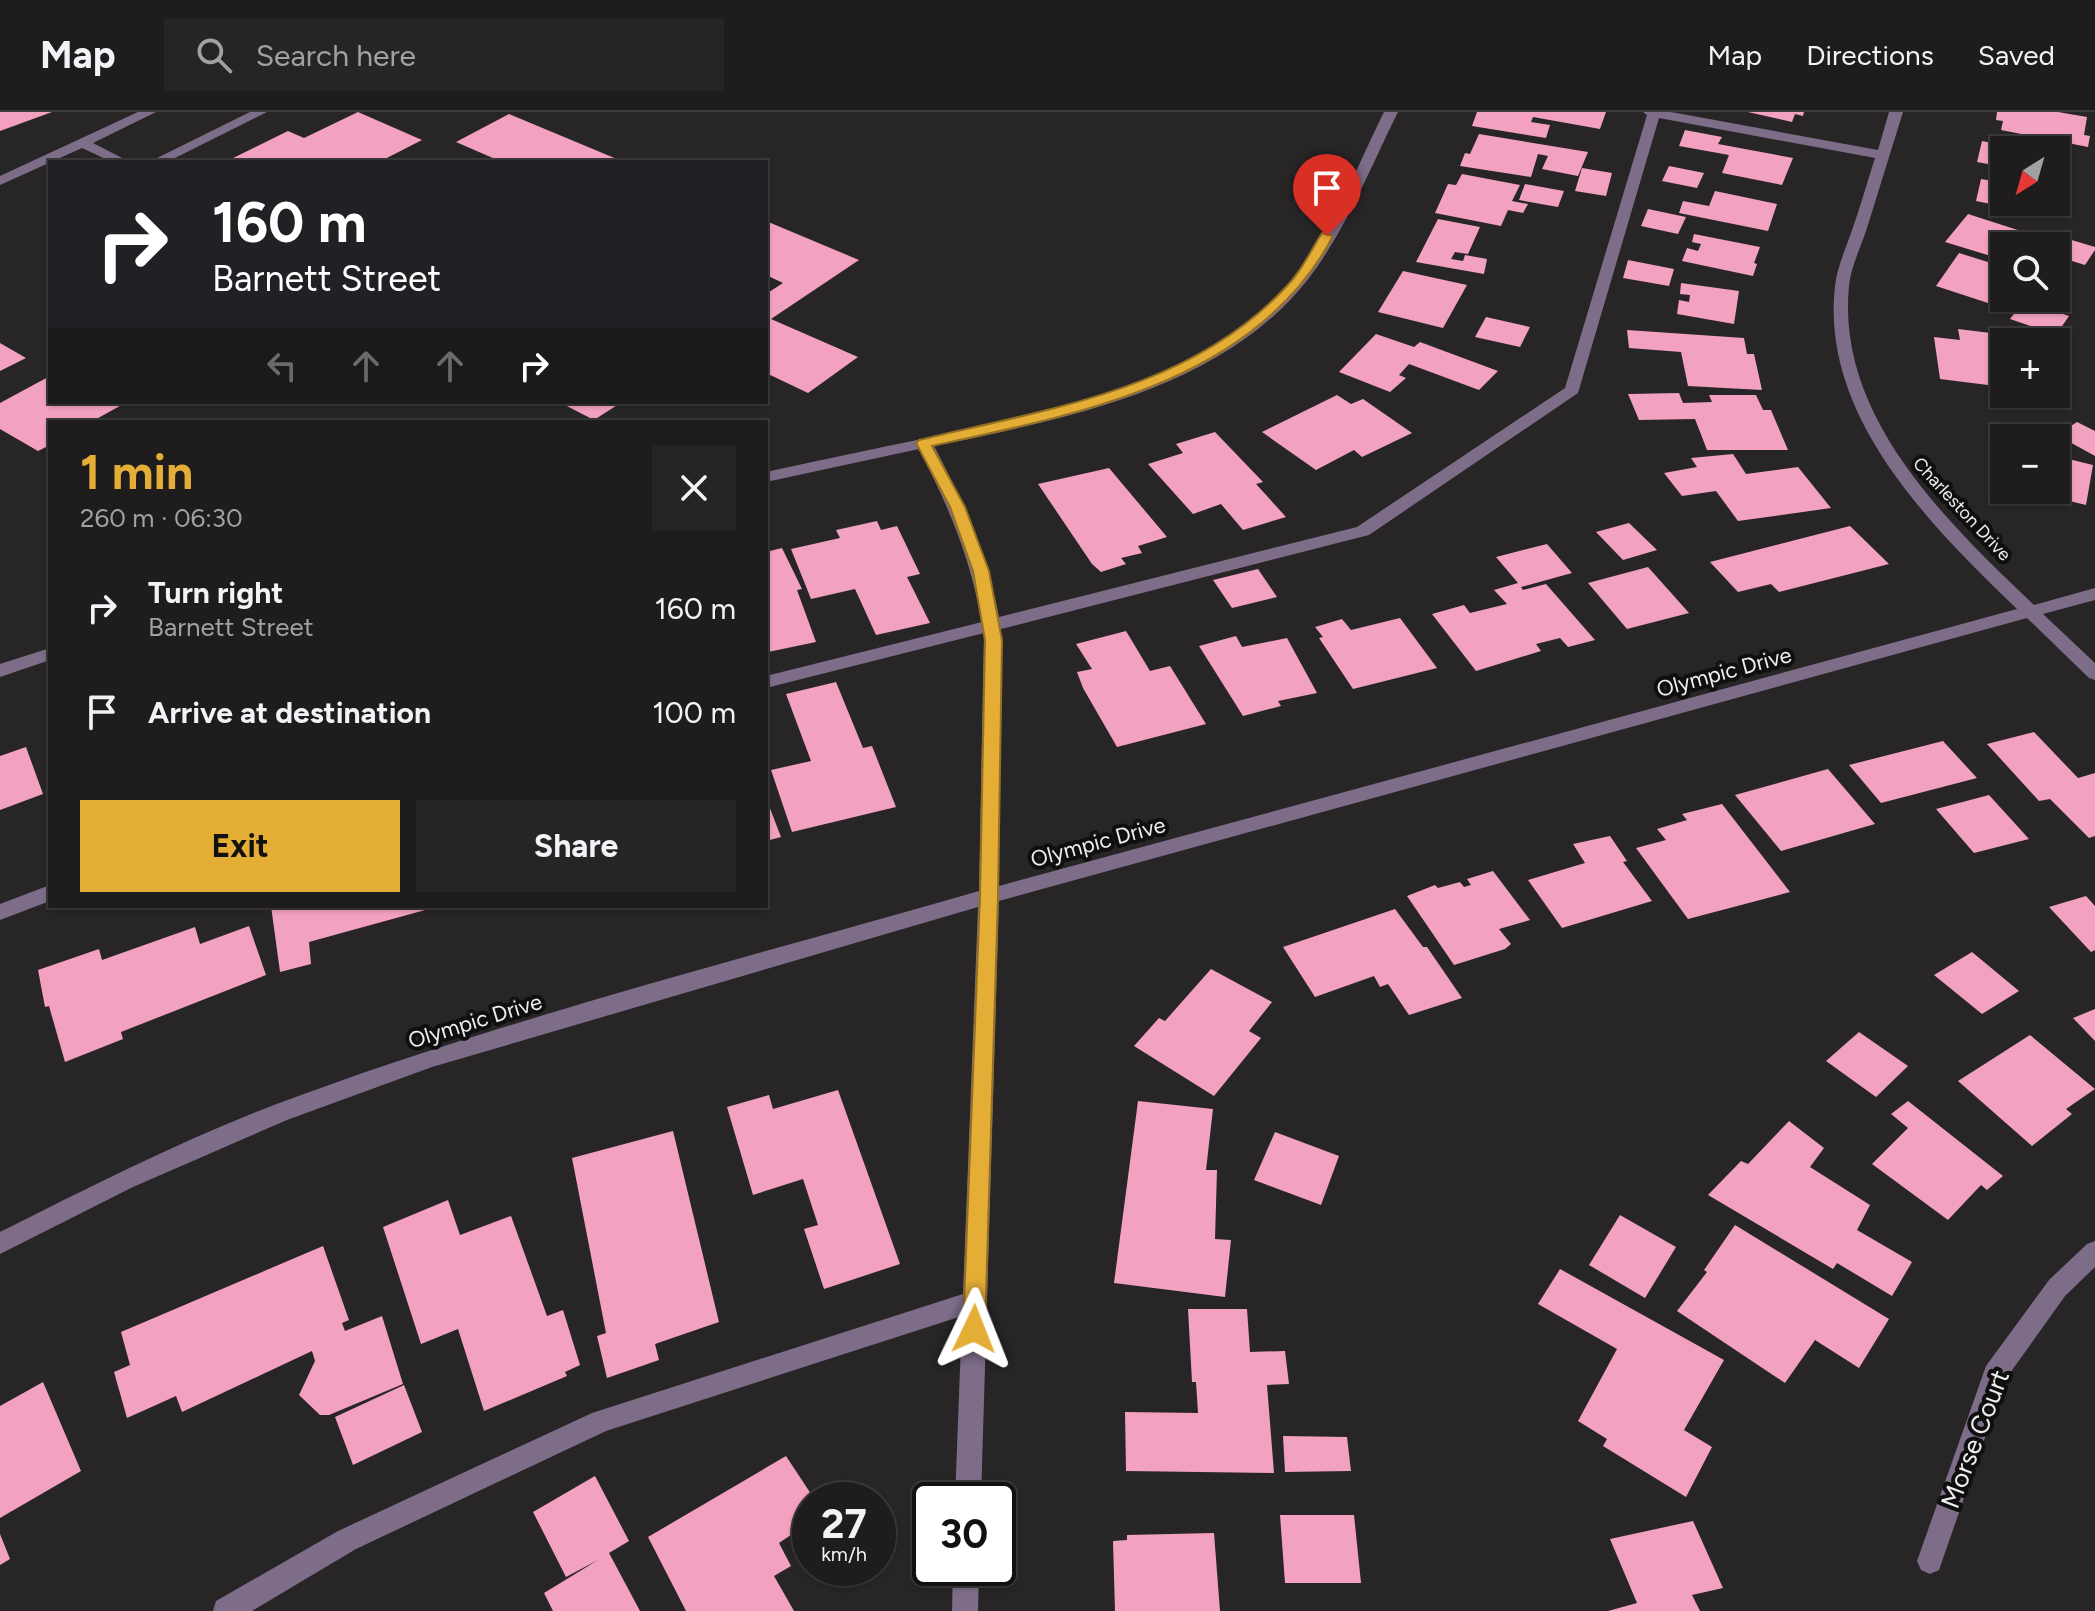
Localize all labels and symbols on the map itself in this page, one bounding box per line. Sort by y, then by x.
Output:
north arrow [1990,136,2070,216]
pin [1293,154,1361,236]
street label: Charleston Drive [1908,453,2016,566]
street label: Olympic Drive [1654,641,1794,703]
street label: Olympic Drive [1028,811,1168,873]
street label: Olympic Drive [405,988,545,1054]
position arrow [932,1287,1016,1371]
street label: Morse Court [1934,1365,2016,1513]
speed limit sign: 30 [912,1482,1016,1586]

